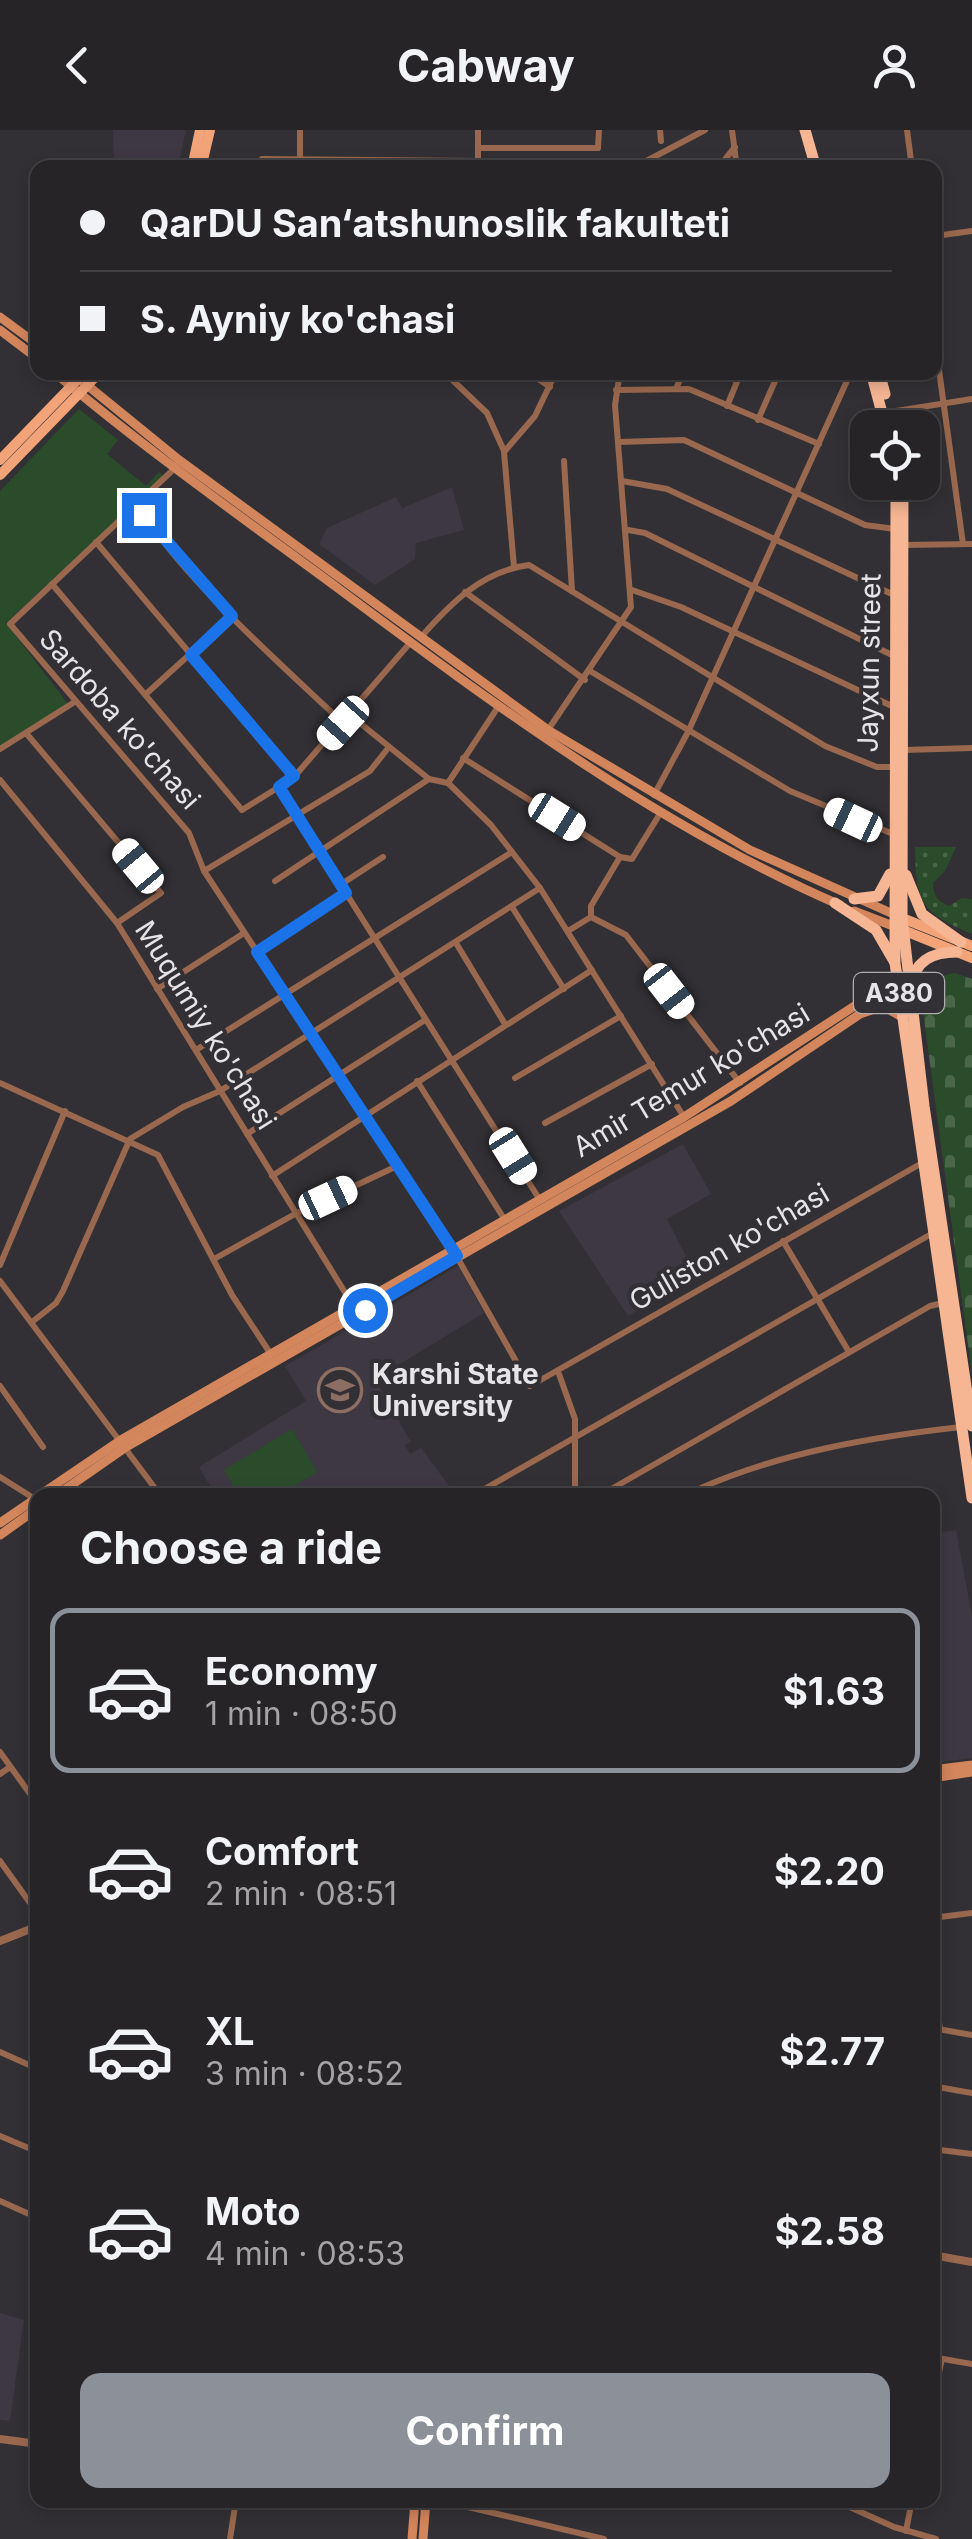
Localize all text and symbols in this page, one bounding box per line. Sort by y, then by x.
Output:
icon: back [50,38,105,93]
text: Cabway [397,38,575,93]
icon: person [867,38,922,93]
text: QarDU San‘atshunoslik fakulteti [140,200,730,246]
text: S. Ayniy ko'chasi [140,296,455,342]
map controls [850,410,940,500]
button: locate [850,410,940,500]
route end [122,493,167,538]
street label: Jayxun street [850,573,888,753]
street label: Sardoba ko'chasi [32,622,208,816]
car [312,691,374,755]
car [524,788,590,846]
car [819,794,887,846]
car [107,833,169,899]
street label: Muqumiy ko'chasi [128,914,284,1136]
car [639,958,699,1024]
road number: A380 [854,973,944,1013]
street label: Amir Temur ko'chasi [567,996,815,1164]
car [484,1123,542,1189]
car [294,1172,362,1224]
street label: Guliston ko'chasi [623,1176,835,1318]
route start [343,1288,388,1333]
place label: Karshi State University [372,1357,539,1423]
school or university icon: Karshi State University [317,1367,363,1413]
text: Choose a ride [80,1520,382,1575]
icon: car [85,1646,175,1736]
text: Economy [205,1648,378,1694]
text: $1.63 [783,1668,885,1714]
text: 1 min · 08:50 [205,1694,398,1733]
icon: car [85,1826,175,1916]
text: Comfort [205,1828,359,1874]
text: $2.20 [774,1848,885,1894]
text: 2 min · 08:51 [205,1874,397,1913]
icon: car [85,2006,175,2096]
text: XL [205,2008,255,2054]
text: $2.77 [780,2028,885,2074]
text: 3 min · 08:52 [205,2054,404,2093]
icon: car [85,2186,175,2276]
text: Moto [205,2188,301,2234]
text: $2.58 [775,2208,885,2254]
text: 4 min · 08:53 [205,2234,405,2273]
button: Confirm [80,2373,890,2488]

